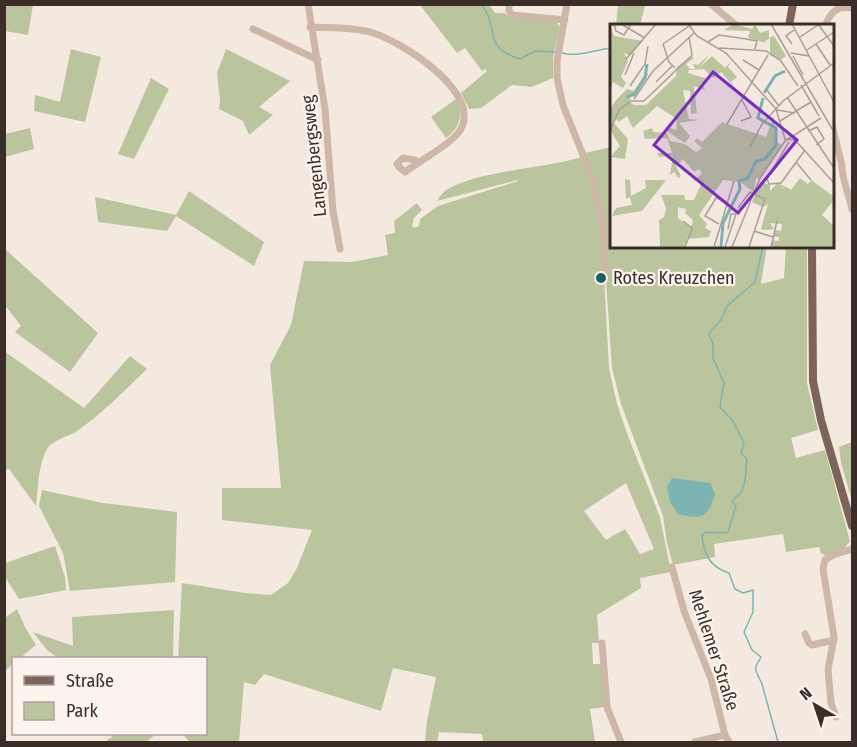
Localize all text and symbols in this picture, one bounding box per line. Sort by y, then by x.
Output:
inset map [610,24,833,248]
street label: Langenbergsweg [297,94,331,218]
place label: Rotes Kreuzchen [613,267,735,289]
marker: Rotes Kreuzchen [594,271,608,285]
street label: Mehlemer Straße [684,587,744,713]
legend [12,657,207,735]
text: Straße [66,670,114,692]
north arrow [785,675,845,735]
text: N [796,683,816,704]
text: Park [66,700,99,722]

